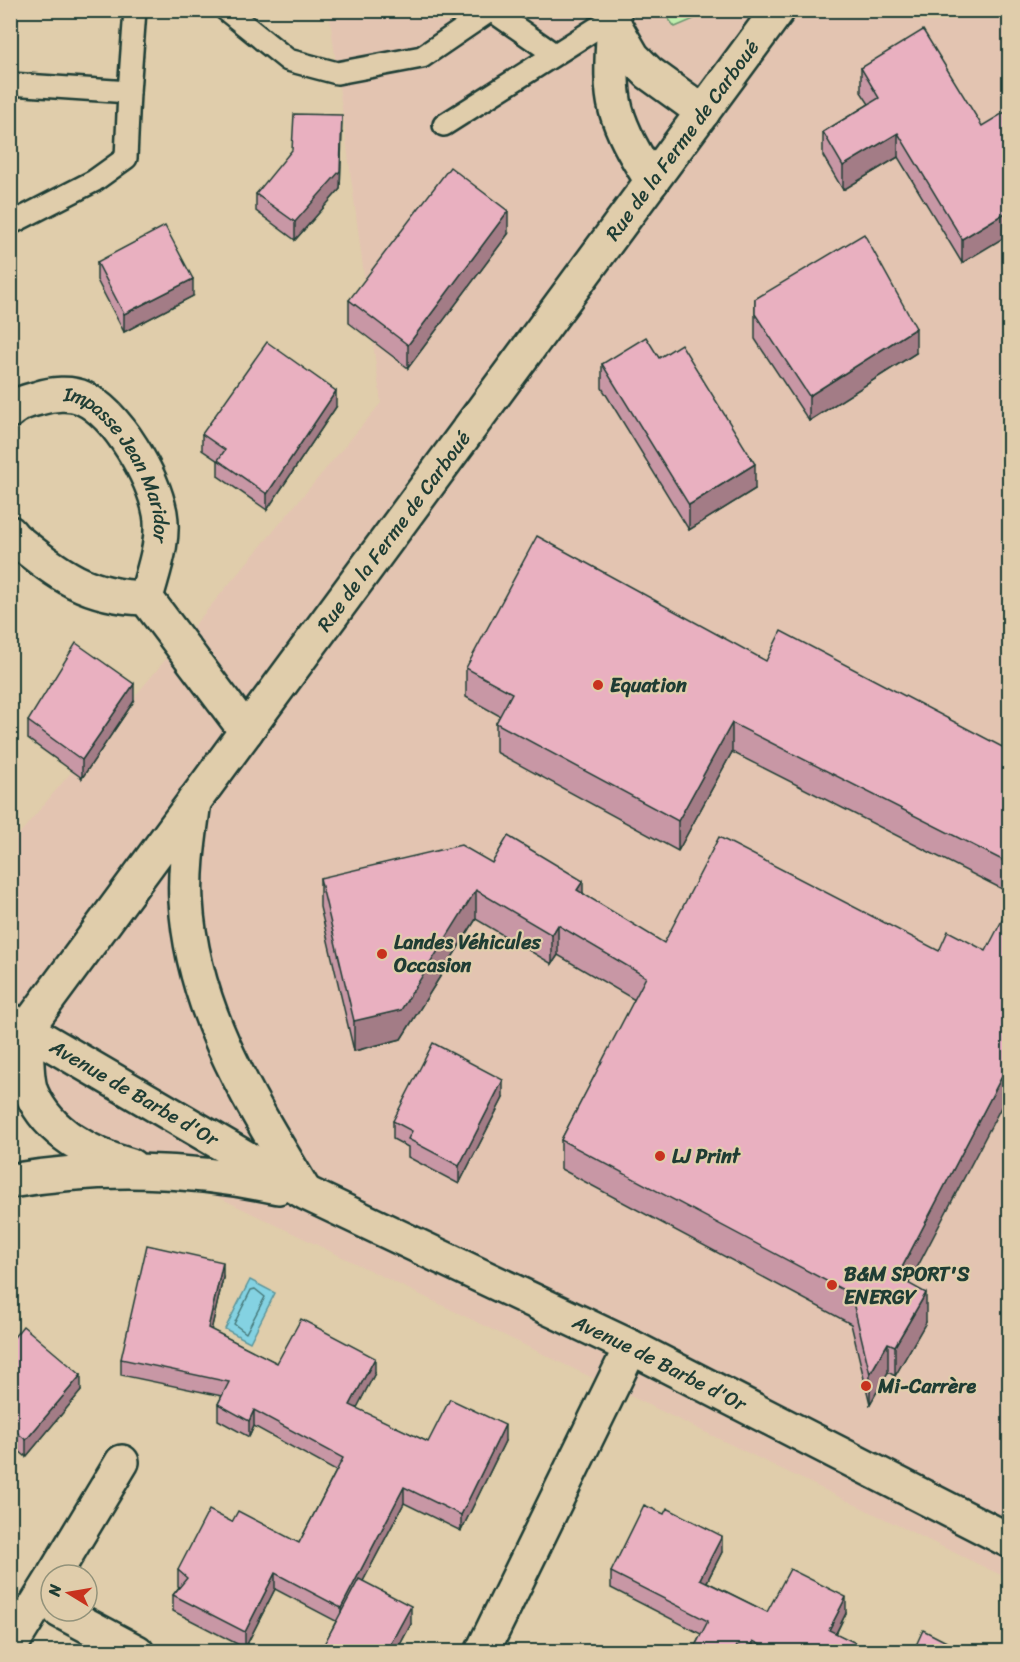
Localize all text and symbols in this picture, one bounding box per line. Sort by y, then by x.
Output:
street label: Rue de la Ferme de Carboué [596,32,768,248]
street label: Impasse Jean Maridor [62,377,179,547]
street label: Rue de la Ferme de Carboué [307,423,480,639]
place label: Equation [610,668,687,703]
marker: Equation [591,678,605,692]
place label: Landes Véhicules Occasion [394,925,542,983]
marker: Landes Véhicules Occasion [375,947,389,961]
street label: Avenue de Barbe d'Or [42,1029,227,1157]
place label: LJ Print [672,1139,742,1174]
marker: LJ Print [653,1149,667,1163]
place label: B&M SPORT'S ENERGY [844,1257,970,1315]
marker: B&M SPORT'S ENERGY [825,1278,839,1292]
street label: Avenue de Barbe d'Or [566,1304,754,1422]
place label: Mi-Carrère [877,1369,977,1404]
marker: Mi-Carrère [859,1379,873,1393]
north arrow [39,1563,99,1623]
text: N [39,1581,70,1599]

